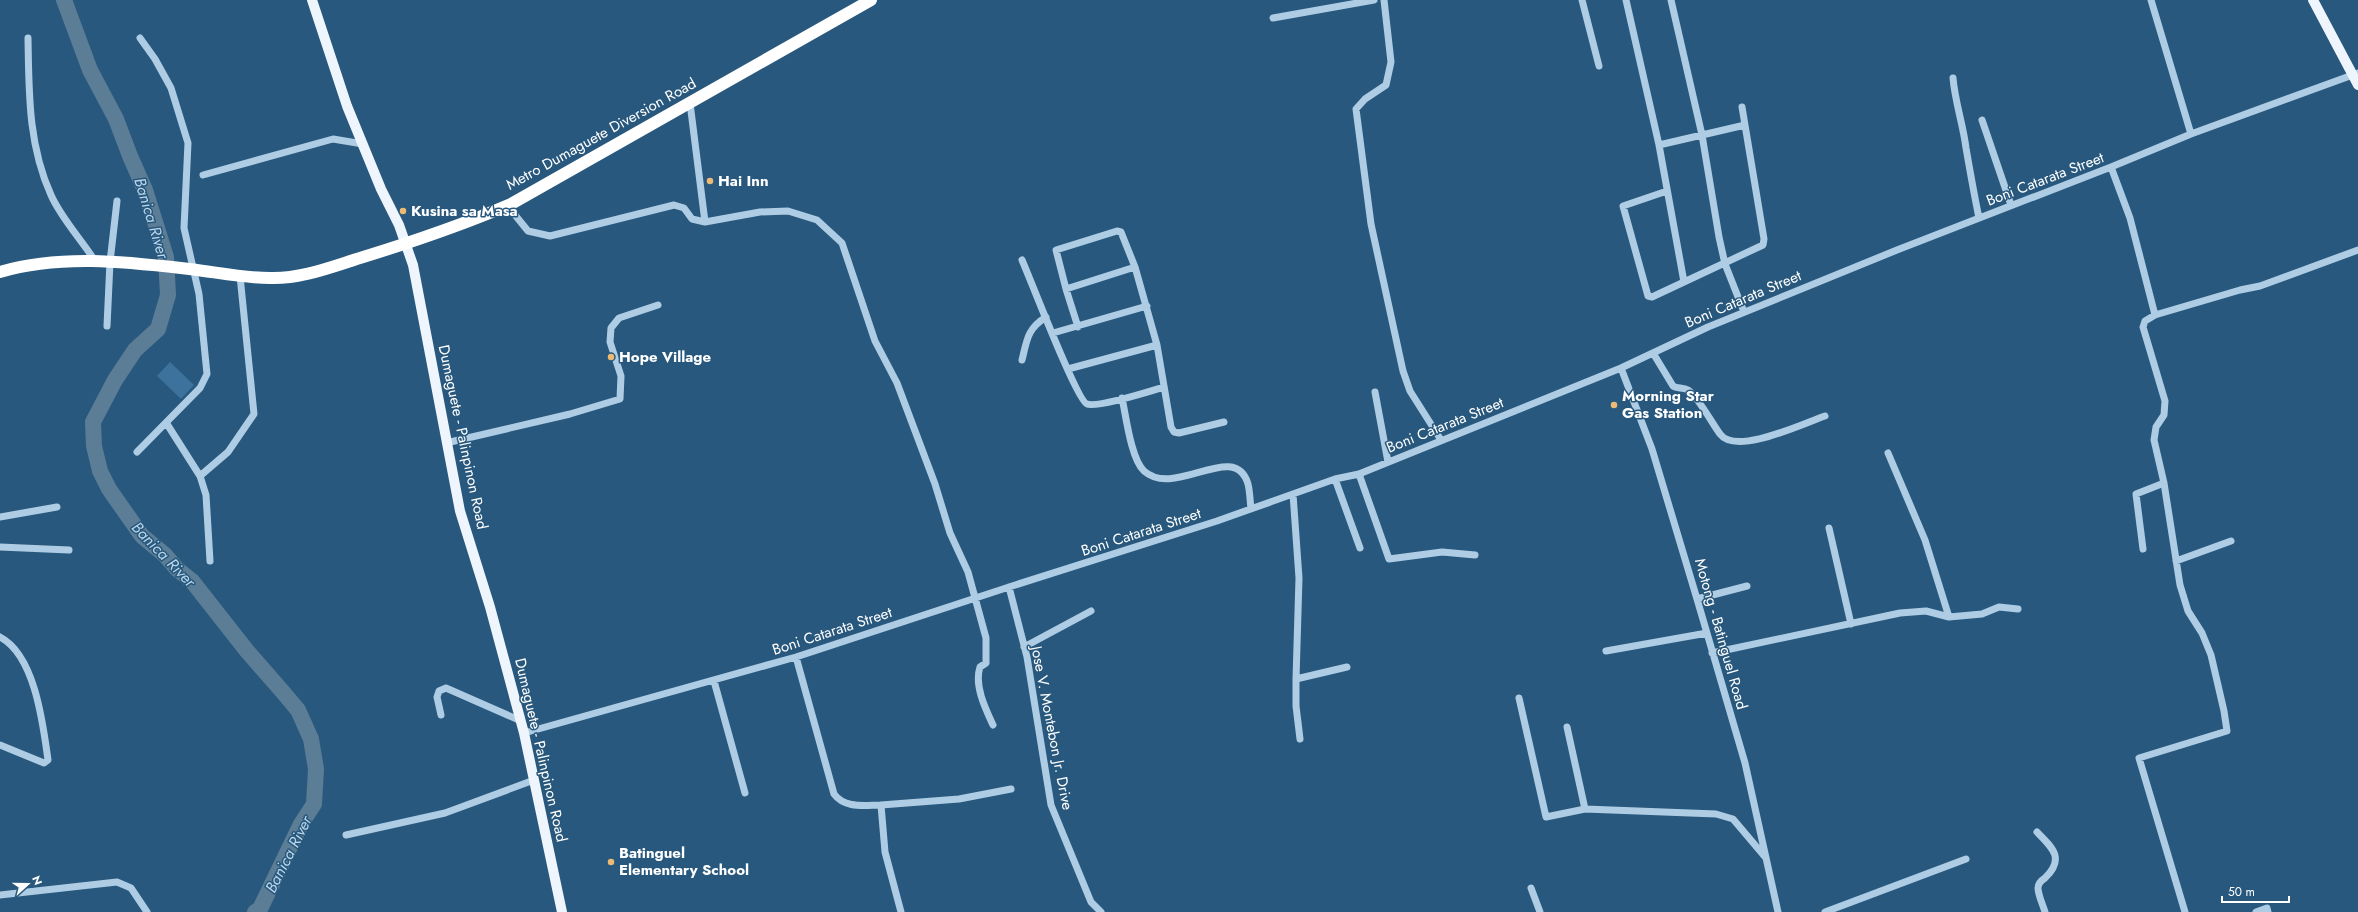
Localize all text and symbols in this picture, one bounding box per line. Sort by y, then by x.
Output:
street label: Metro Dumaguete Diversion Road [502,72,700,196]
street label: Boni Catarata Street [1983,146,2107,212]
place label: Hai Inn [718,170,769,192]
water label: Banica River [128,175,175,263]
marker: Hai Inn [705,176,715,186]
place label: Kusina sa Masa [411,200,518,222]
marker: Kusina sa Masa [398,206,408,216]
street label: Boni Catarata Street [1681,264,1805,333]
street label: Dumaguete - Palinpinon Road [433,343,493,531]
place label: Hope Village [619,346,711,368]
marker: Hope Village [606,352,616,362]
place label: Morning Star Gas Station [1622,385,1715,424]
street label: Boni Catarata Street [1383,391,1507,459]
marker: Morning Star Gas Station [1609,400,1619,410]
street label: Boni Catarata Street [1078,502,1204,562]
water label: Banica River [126,516,202,594]
street label: Motong - Batinguel Road [1689,556,1753,712]
street label: Boni Catarata Street [769,601,895,661]
street label: Jose V. Montebon Jr. Drive [1025,642,1079,812]
street label: Dumaguete - Palinpinon Road [509,656,573,844]
water label: Banica River [259,810,318,897]
place label: Batinguel Elementary School [619,842,749,881]
marker: Batinguel Elementary School [606,857,616,867]
north arrow [8,864,48,904]
text: N [28,873,46,887]
scale bar [2222,878,2289,904]
text: 50 m [2228,883,2255,901]

